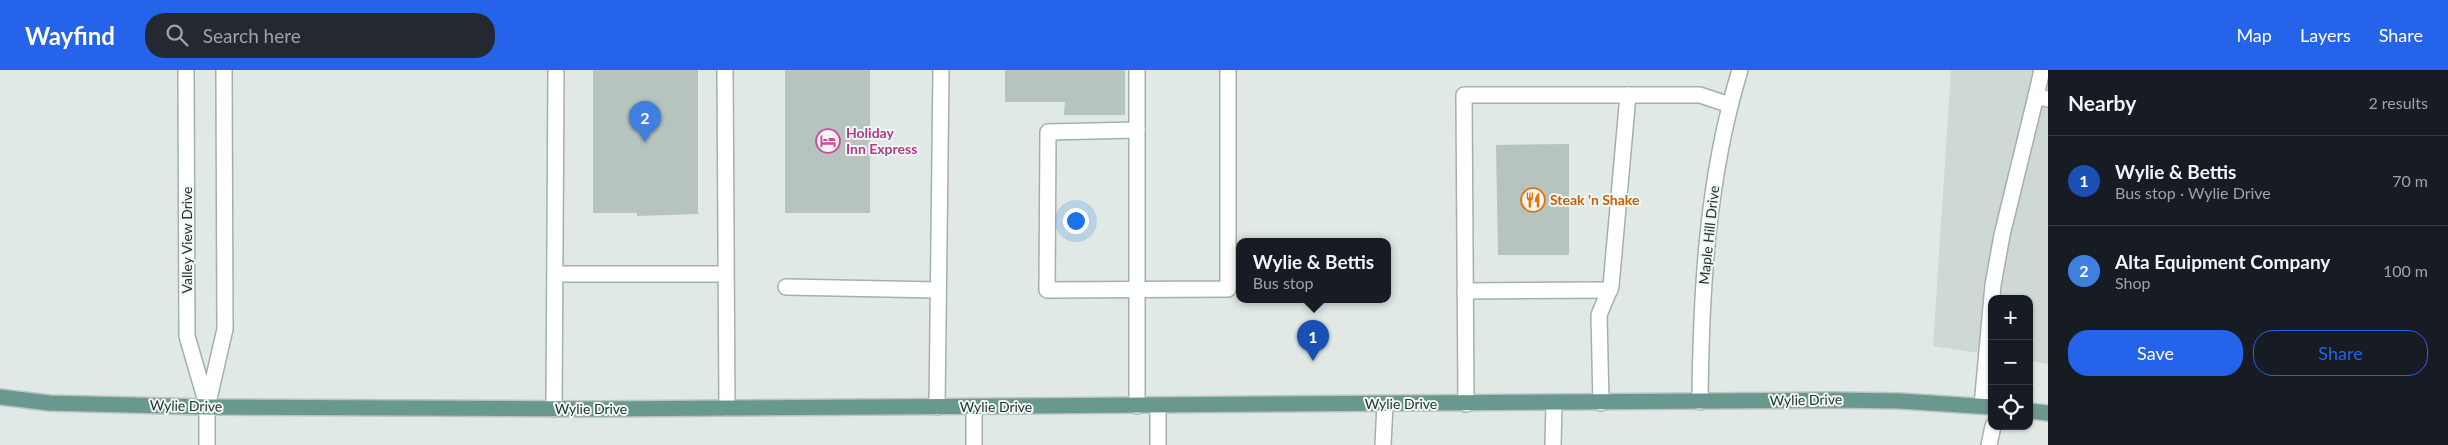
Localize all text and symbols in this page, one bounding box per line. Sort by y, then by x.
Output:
search box [145,13,495,58]
text: Wayfind [25,21,115,50]
icon: search [163,21,191,49]
text: Search here [203,24,301,47]
text: Map [2236,24,2272,46]
text: Layers [2300,24,2351,46]
text: Share [2379,24,2423,46]
text: Nearby [2068,90,2136,115]
text: 2 results [2368,93,2428,112]
pin: 2 [629,101,661,142]
place label: Holiday Inn Express [846,124,917,157]
hotel icon: Holiday Inn Express [815,128,841,154]
text: Wylie & Bettis [2115,160,2236,183]
text: 1 [2079,171,2089,190]
text: 70 m [2392,171,2428,190]
text: Bus stop · Wylie Drive [2115,183,2271,202]
street label: Maple Hill Drive [1695,185,1722,285]
street label: Valley View Drive [178,186,195,294]
restaurant icon: Steak 'n Shake [1520,187,1546,213]
place label: Steak 'n Shake [1550,191,1640,208]
your location [1063,208,1089,234]
popup [1236,238,1391,303]
text: Wylie & Bettis [1253,250,1374,273]
text: Alta Equipment Company [2115,250,2330,273]
text: 2 [2079,261,2089,280]
text: 100 m [2383,261,2428,280]
text: Bus stop [1253,273,1314,292]
text: Shop [2115,273,2151,292]
map controls [1988,295,2033,430]
button: + [1988,295,2033,340]
pin: 1 [1297,320,1329,361]
button: Save [2068,330,2243,376]
button: Share [2253,330,2428,376]
button: − [1988,340,2033,385]
button: locate [1988,385,2033,430]
street label: Wylie Drive [1770,390,1842,409]
street label: Wylie Drive [1365,395,1437,412]
street label: Wylie Drive [150,396,222,415]
street label: Wylie Drive [960,398,1032,415]
street label: Wylie Drive [555,400,627,417]

